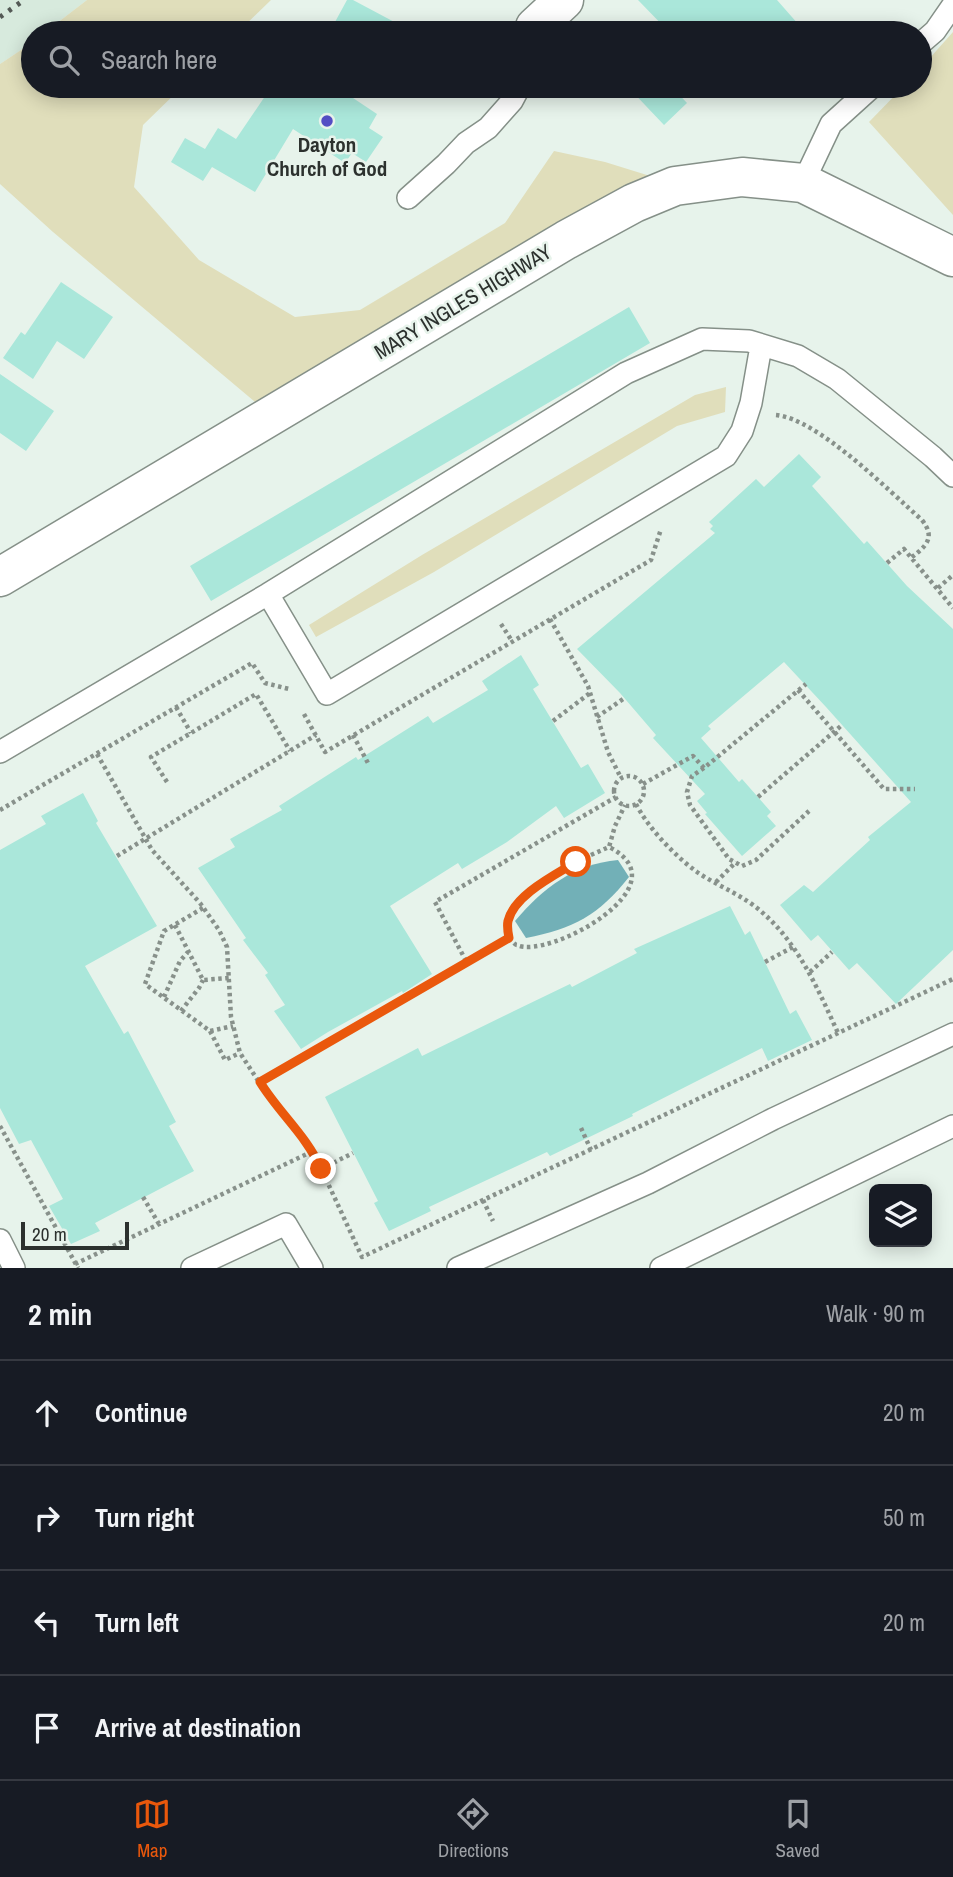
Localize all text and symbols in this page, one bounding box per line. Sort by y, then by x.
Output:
search box [21,21,932,98]
icon: search [45,41,83,79]
text: Search here [101,42,217,77]
marker: Dayton Church of God [319,113,335,129]
place label: Dayton Church of God [267,130,387,183]
street label: MARY INGLES HIGHWAY [369,237,557,366]
route start [560,846,591,877]
route end [305,1153,336,1184]
map controls [869,1184,932,1247]
button: layers [869,1184,932,1247]
scale bar [21,1219,130,1251]
text: 20 m [32,1221,67,1247]
text: 2 min [28,1294,92,1334]
text: Walk · 90 m [826,1298,925,1329]
icon: ahead [28,1394,66,1432]
text: Continue [95,1395,187,1430]
text: 20 m [883,1397,925,1428]
icon: right [28,1499,66,1537]
text: Turn right [95,1500,194,1535]
text: 50 m [883,1502,925,1533]
icon: left [28,1604,66,1642]
text: Turn left [95,1605,179,1640]
text: 20 m [883,1607,925,1638]
icon: arrive [28,1709,66,1747]
text: Arrive at destination [95,1710,301,1745]
tab: Map [133,1795,171,1863]
tab: Directions [438,1795,509,1863]
tab: Saved [776,1795,820,1863]

